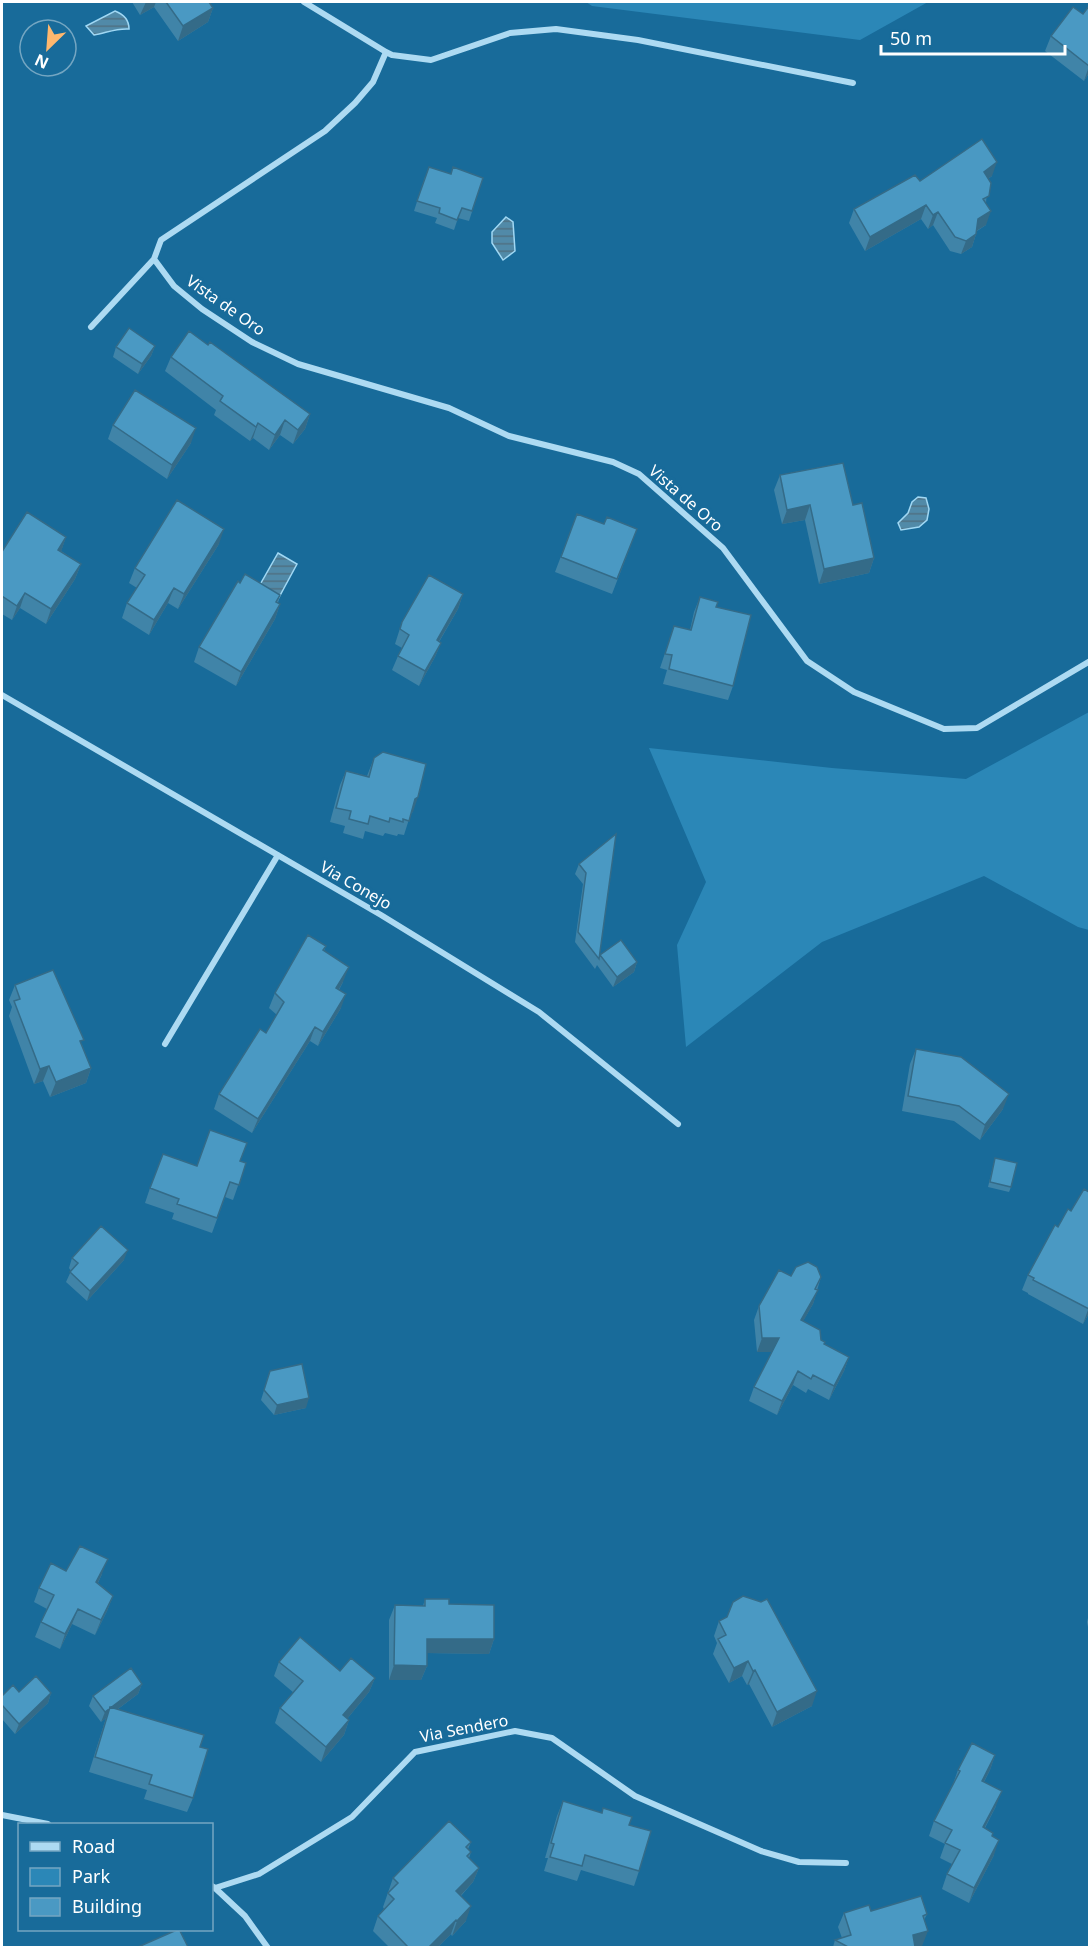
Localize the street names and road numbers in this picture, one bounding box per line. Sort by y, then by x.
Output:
street label: Vista de Oro [182,270,270,340]
street label: Vista de Oro [644,460,728,536]
street label: Via Conejo [316,856,396,914]
street label: Via Sendero [418,1709,510,1747]

